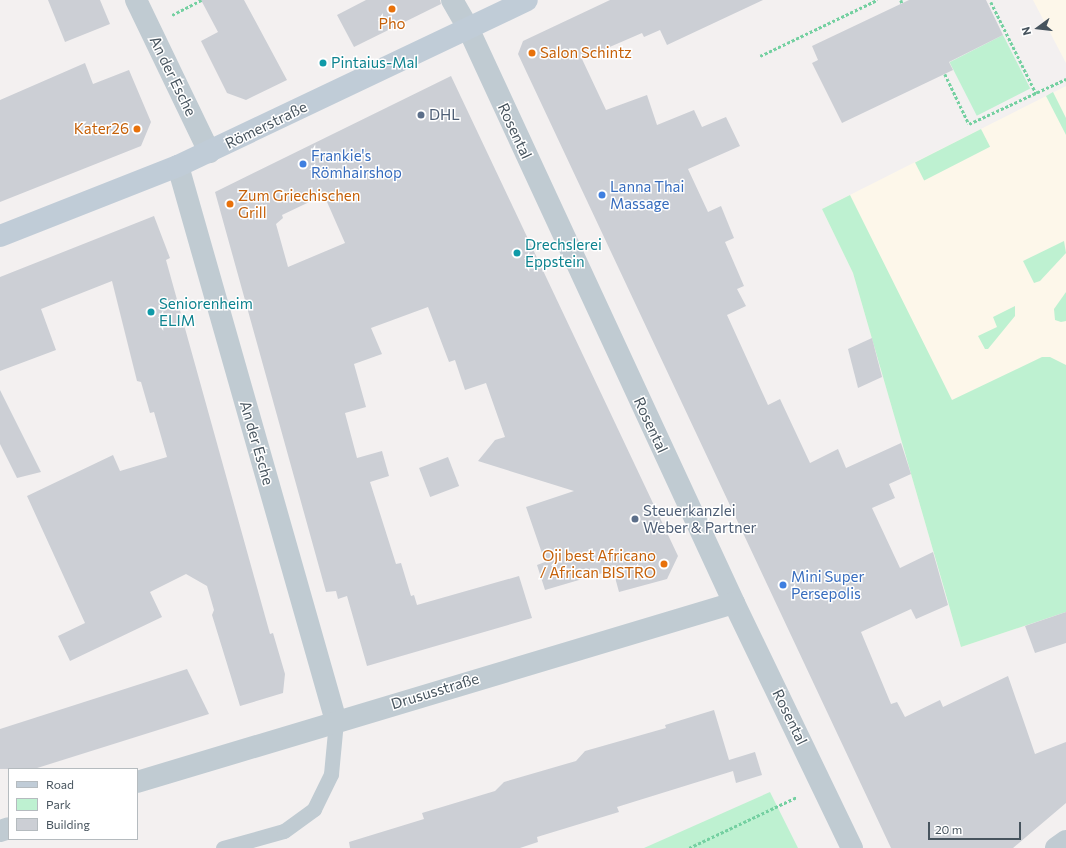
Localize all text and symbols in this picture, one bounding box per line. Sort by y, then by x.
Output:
marker: Pho [387,4,397,14]
north arrow [1018,8,1058,48]
place label: Pho [379,15,405,33]
text: N [1019,26,1033,37]
street label: An der Esche [146,33,200,119]
place label: Salon Schintz [540,44,632,62]
marker: Salon Schintz [527,48,537,58]
place label: Pintaius-Mal [331,54,418,72]
marker: Pintaius-Mal [318,58,328,68]
street label: Römerstraße [222,97,310,153]
street label: Rosental [494,100,536,162]
place label: DHL [429,106,460,124]
marker: DHL [416,110,426,120]
place label: Kater26 [74,120,129,138]
marker: Kater26 [132,124,142,134]
place label: Frankie's Römhairshop [311,146,402,181]
marker: Frankie's Römhairshop [298,159,308,169]
place label: Lanna Thai Massage [610,177,684,212]
place label: Zum Griechischen Grill [238,186,360,221]
marker: Lanna Thai Massage [597,190,607,200]
marker: Zum Griechischen Grill [225,199,235,209]
place label: Drechslerei Eppstein [525,235,602,270]
marker: Drechslerei Eppstein [512,248,522,258]
place label: Seniorenheim ELIM [159,294,253,329]
marker: Seniorenheim ELIM [146,307,156,317]
street label: Rosental [630,394,672,456]
street label: An der Esche [236,399,278,487]
place label: Steuerkanzlei Weber & Partner [643,501,757,536]
marker: Steuerkanzlei Weber & Partner [630,514,640,524]
place label: Oji best Africano / African BISTRO [540,546,656,581]
marker: Oji best Africano / African BISTRO [659,559,669,569]
place label: Mini Super Persepolis [791,567,864,602]
marker: Mini Super Persepolis [778,580,788,590]
street label: Drususstraße [389,669,481,713]
street label: Rosental [769,686,811,748]
legend [8,768,138,840]
text: Road [46,777,74,791]
text: Park [46,797,71,811]
scale bar [930,814,1023,840]
text: Building [46,817,90,831]
text: 20 m [935,822,962,836]

